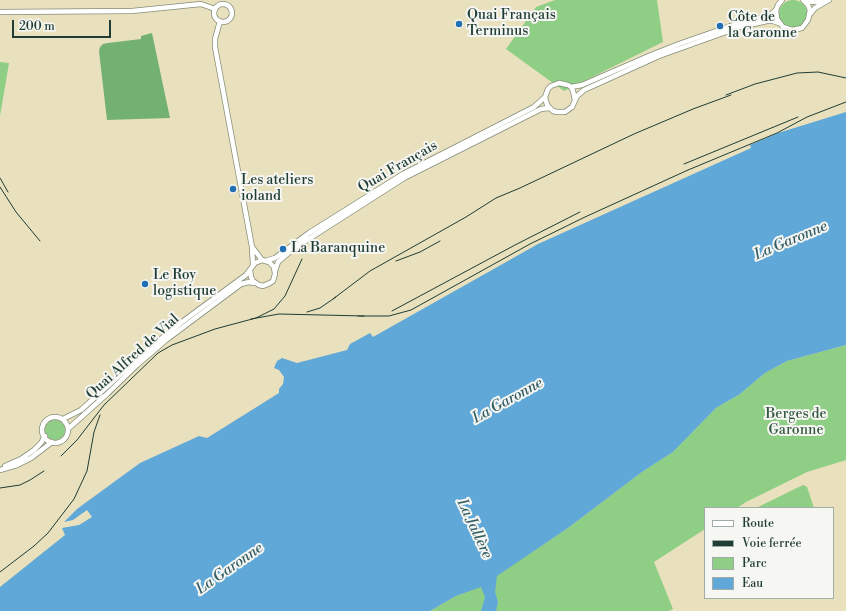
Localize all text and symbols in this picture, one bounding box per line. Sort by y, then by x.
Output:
place label: Quai Français Terminus [467,8,556,40]
place label: Côte de la Garonne [728,10,797,42]
scale bar [14,12,113,38]
text: 200 m [19,19,55,34]
marker: Quai Français Terminus [454,19,464,29]
marker: Côte de la Garonne [715,21,725,31]
street label: Quai Français [355,138,441,196]
place label: Les ateliers ioland [241,173,313,206]
marker: Les ateliers ioland [228,184,238,194]
water label: La Garonne [752,218,830,264]
place label: La Baranquine [291,241,385,257]
marker: La Baranquine [278,244,288,254]
place label: Le Roy logistique [153,268,216,300]
marker: Le Roy logistique [140,279,150,289]
street label: Quai Alfred de Vial [83,311,183,403]
water label: La Garonne [470,374,546,428]
park label: Berges de Garonne [765,407,827,440]
water label: La Jallère [452,496,496,562]
legend [704,507,834,599]
text: Route [742,516,774,531]
text: Voie ferrée [742,536,802,551]
water label: La Garonne [193,539,267,599]
text: Parc [742,556,767,571]
text: Eau [742,576,763,591]

